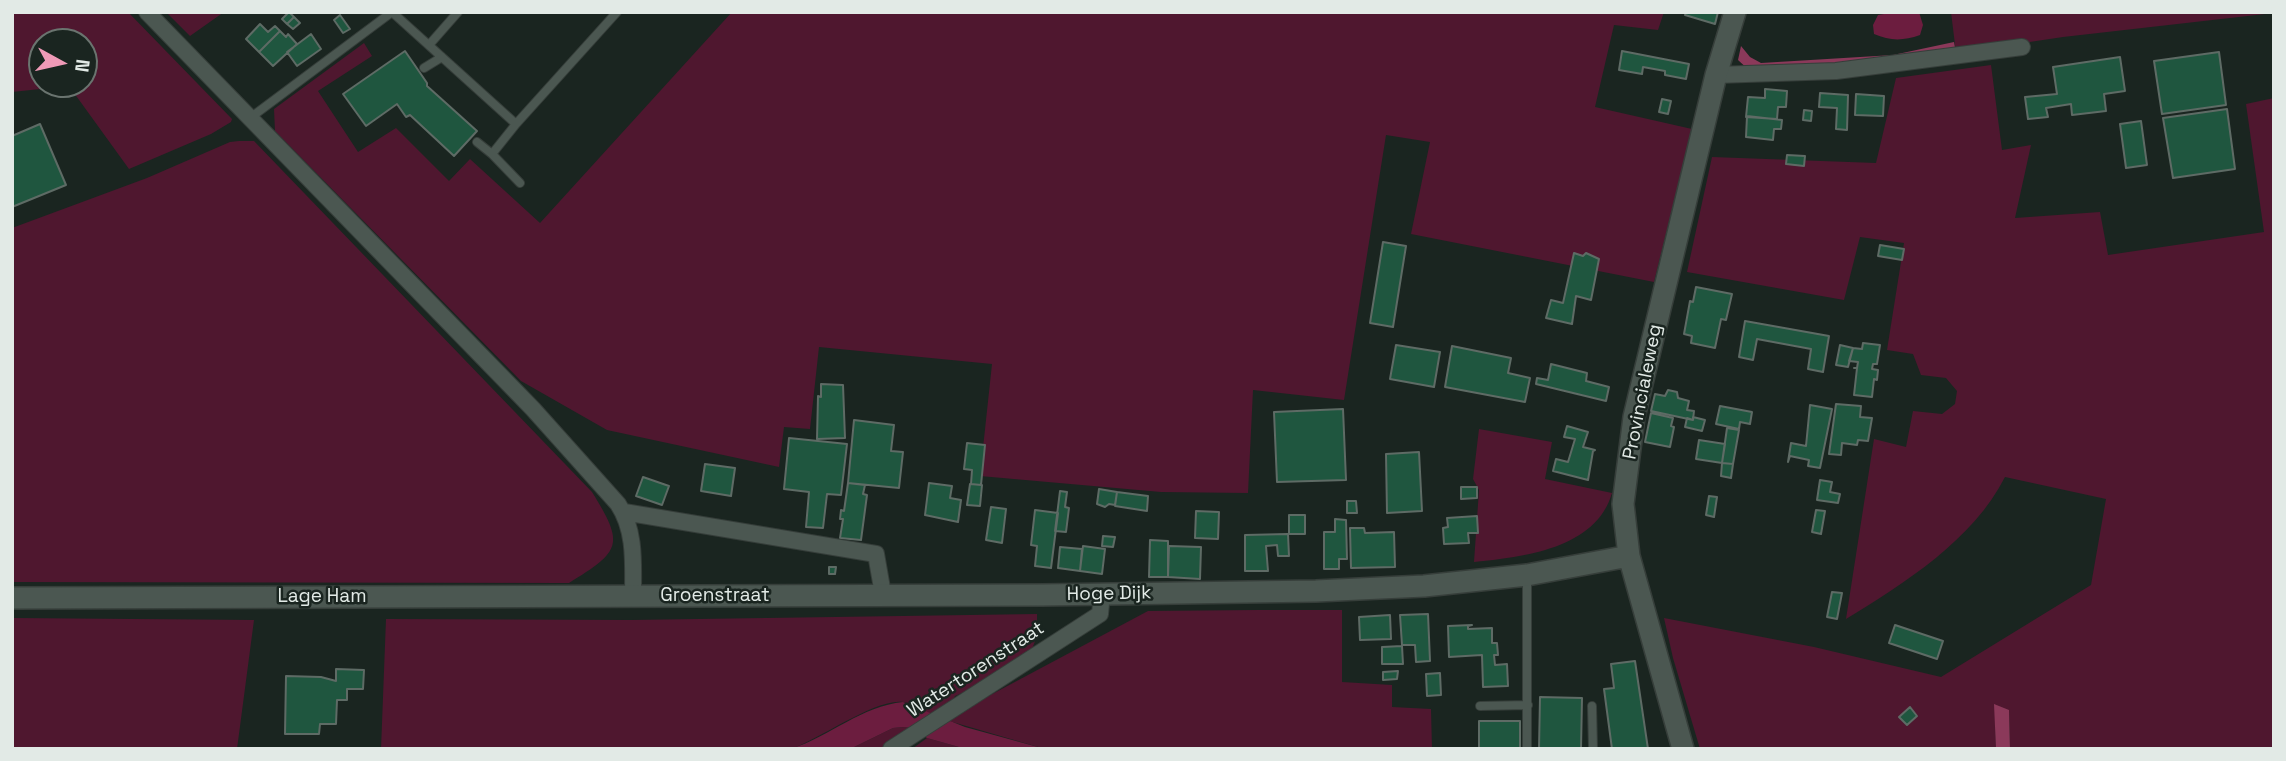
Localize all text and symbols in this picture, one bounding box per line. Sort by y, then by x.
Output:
north arrow [28,28,98,98]
text: N [69,58,96,74]
street label: Provincialeweg [1619,322,1667,462]
street label: Hoge Dijk [1066,582,1152,606]
street label: Groenstraat [660,585,770,607]
street label: Lage Ham [277,586,367,608]
street label: Watertorenstraat [903,617,1049,723]

